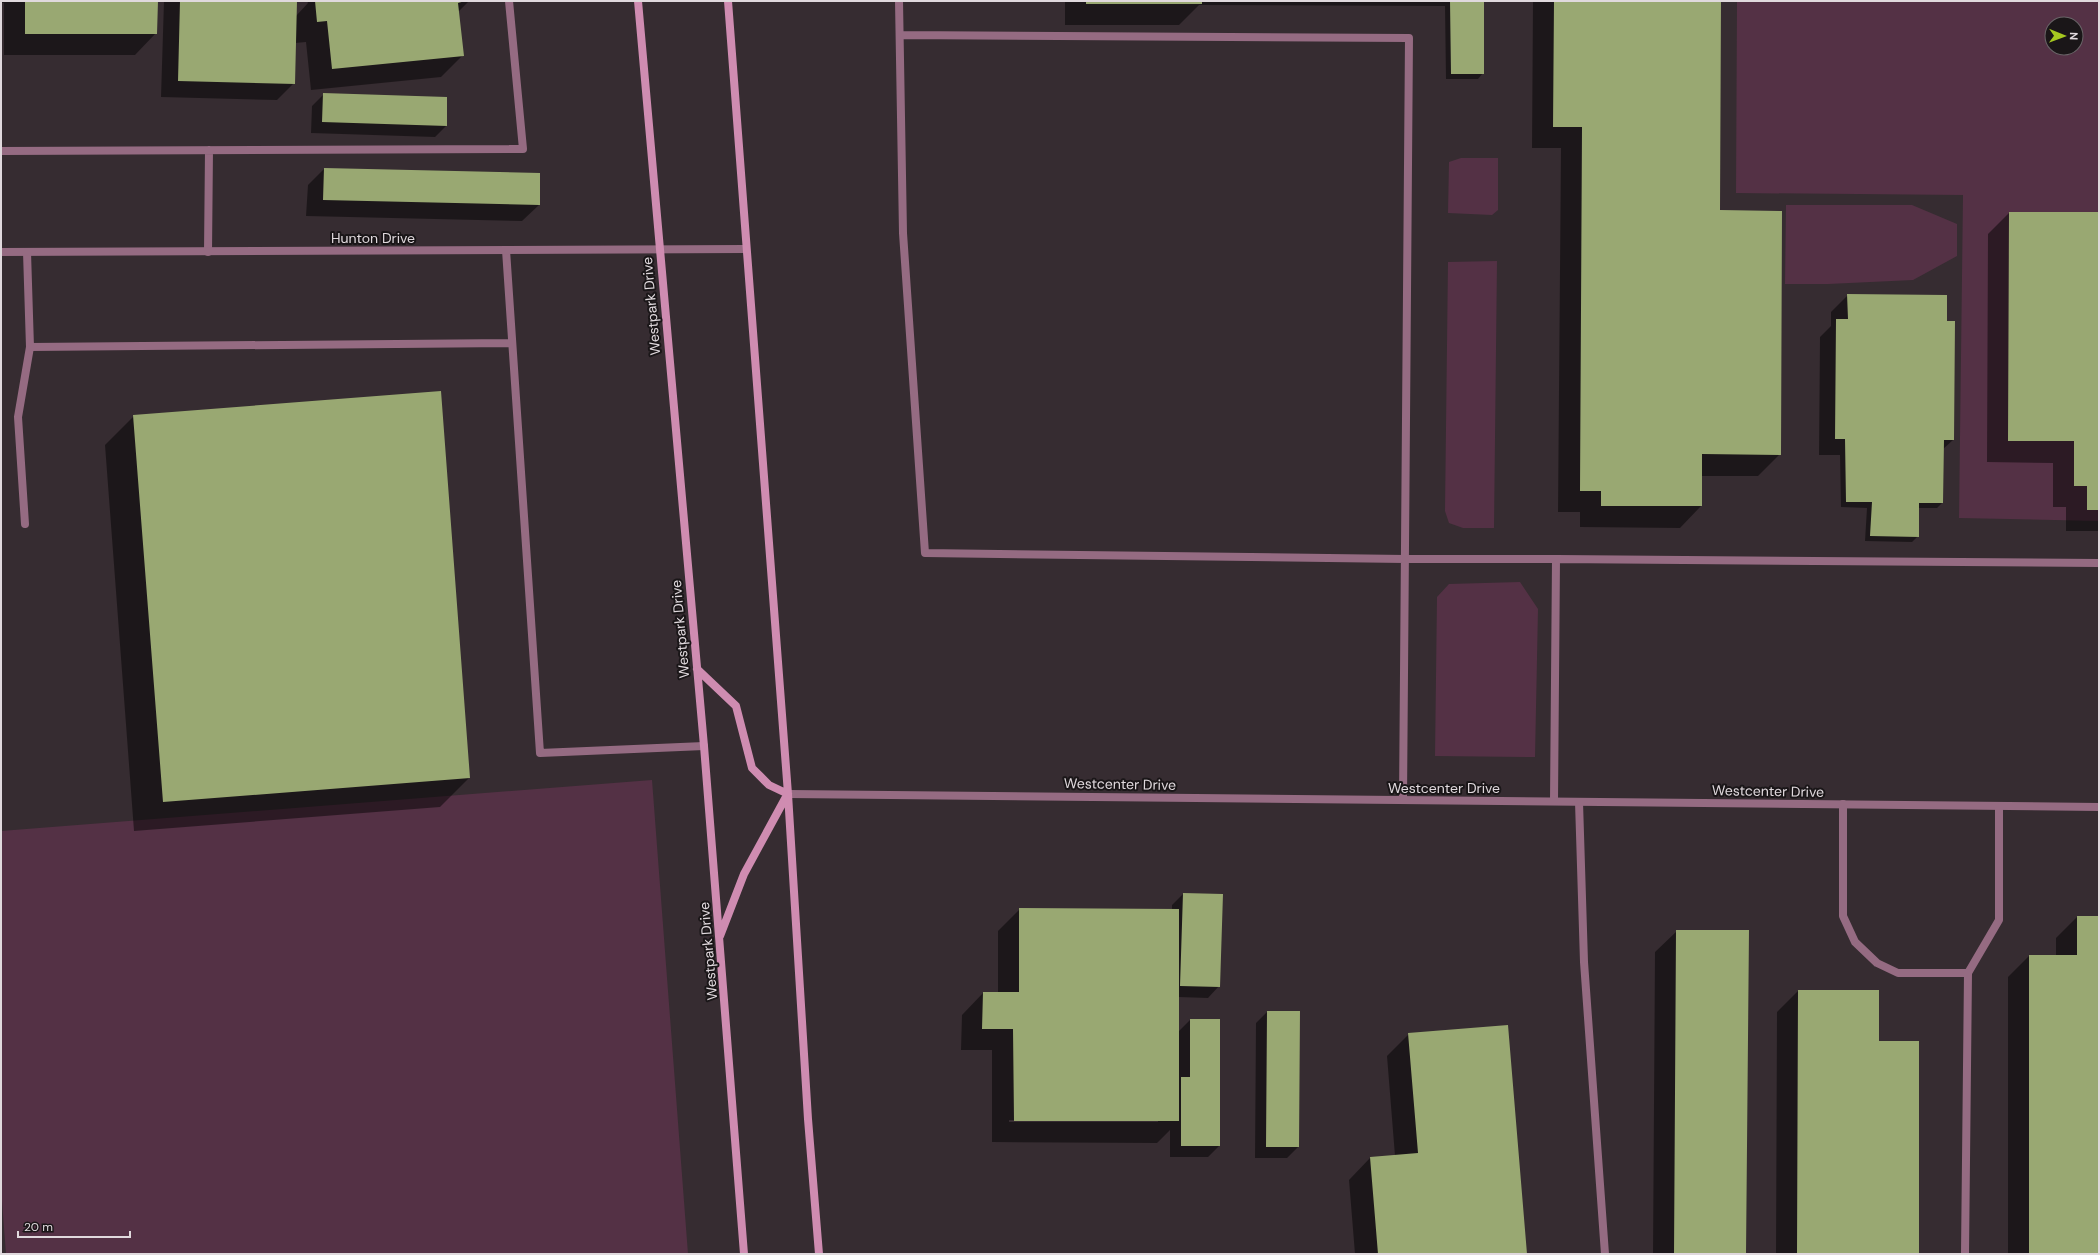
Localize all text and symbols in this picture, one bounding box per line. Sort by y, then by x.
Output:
north arrow [2044,16,2084,56]
text: N [2067,32,2081,40]
street label: Hunton Drive [331,229,415,247]
street label: Westpark Drive [638,256,664,356]
street label: Westpark Drive [667,579,693,679]
street label: Westcenter Drive [1064,774,1176,794]
street label: Westcenter Drive [1388,779,1500,797]
street label: Westcenter Drive [1712,781,1824,801]
street label: Westpark Drive [695,901,721,1001]
scale bar [18,1213,130,1239]
text: 20 m [24,1219,53,1235]

